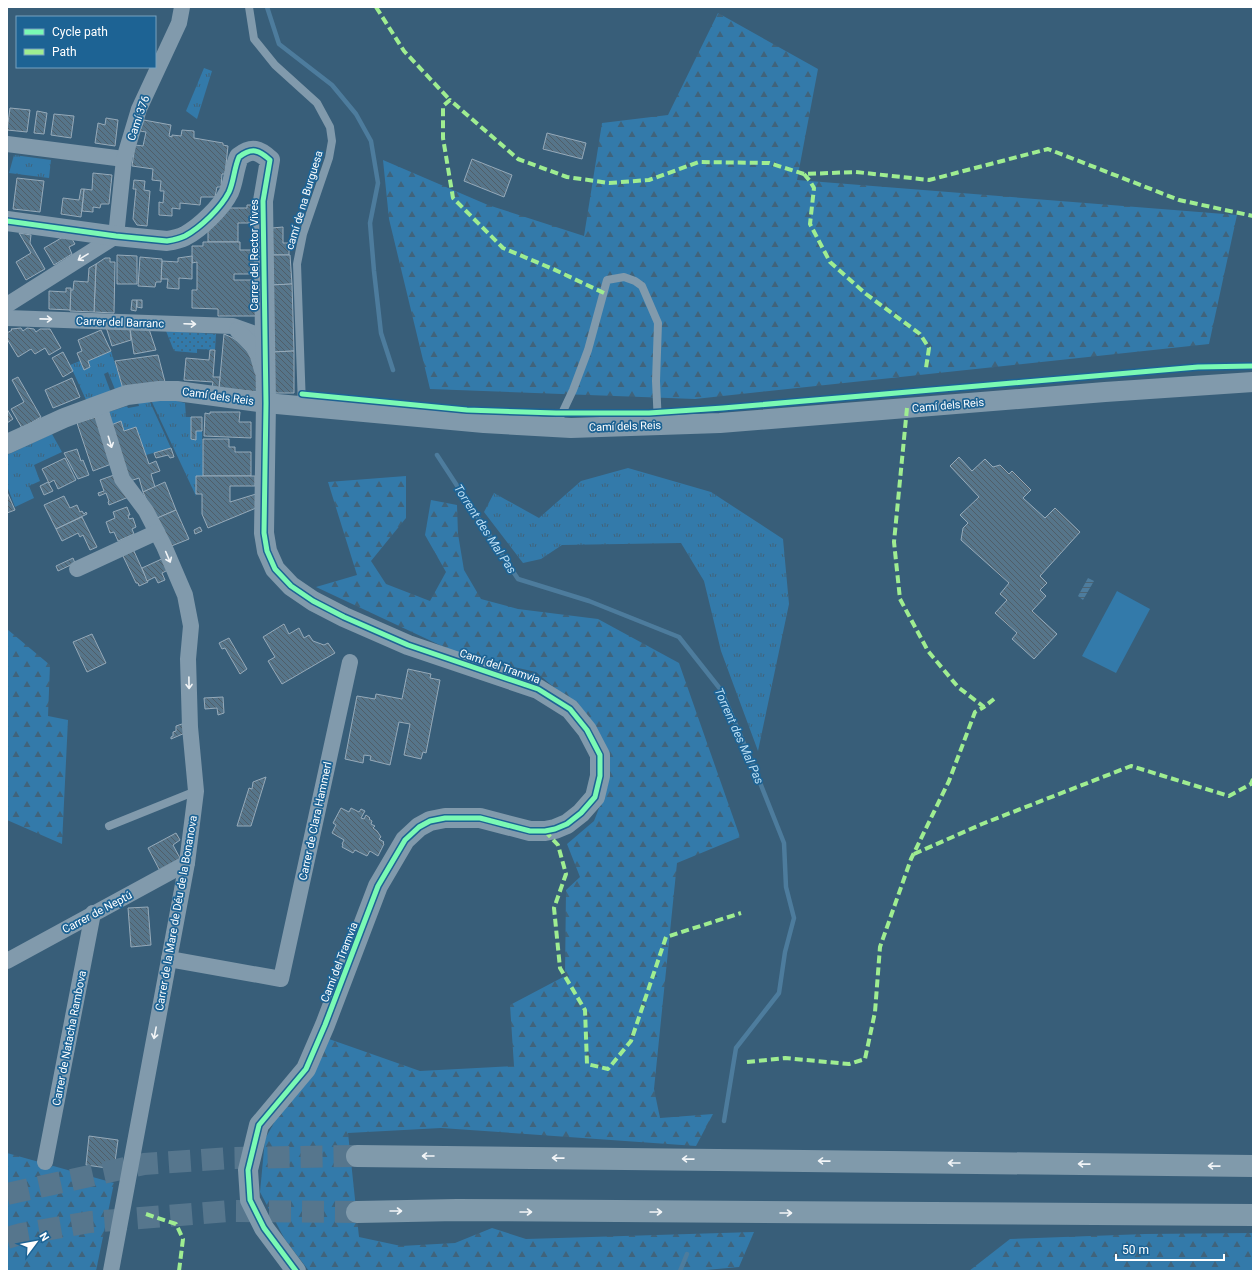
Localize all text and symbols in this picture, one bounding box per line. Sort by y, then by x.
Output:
legend [16,16,156,68]
text: Cycle path [52,25,108,39]
text: Path [52,45,77,59]
street label: Camí 376 [125,94,152,142]
street label: camí de na Burguesa [283,149,326,251]
street label: Carrer del Rector Vives [248,199,261,311]
one-way arrow [77,253,89,261]
street label: Carrer del Barranc [76,314,164,331]
one-way arrow [39,315,52,323]
one-way arrow [183,321,196,328]
street label: Camí dels Reis [181,385,255,408]
street label: Camí dels Reis [911,396,985,415]
street label: Camí dels Reis [589,419,662,434]
one-way arrow [107,435,114,448]
water label: Torrent des Mal Pas [451,482,519,576]
one-way arrow [165,551,173,563]
street label: Camí del Tramvia [458,647,542,686]
one-way arrow [185,676,193,689]
water label: Torrent des Mal Pas [712,686,766,786]
street label: Carrer de Clara Hammerl [297,761,334,882]
street label: Carrer de la Mare de Déu de la Bonanova [153,814,200,1012]
street label: Carrer de Neptú [60,889,134,936]
street label: Camí del Tramvia [318,920,361,1004]
street label: Carrer de Natacha Rambova [50,969,89,1107]
one-way arrow [150,1026,158,1039]
one-way arrow [422,1152,435,1160]
one-way arrow [552,1154,565,1162]
one-way arrow [682,1155,695,1163]
one-way arrow [818,1157,831,1165]
one-way arrow [948,1159,961,1167]
one-way arrow [1078,1160,1091,1168]
one-way arrow [1208,1162,1221,1170]
one-way arrow [389,1207,402,1215]
one-way arrow [519,1208,532,1216]
one-way arrow [649,1208,662,1216]
one-way arrow [779,1209,792,1217]
north arrow [16,1222,56,1262]
text: N [36,1230,52,1244]
scale bar [1116,1236,1224,1262]
text: 50 m [1122,1243,1149,1257]

